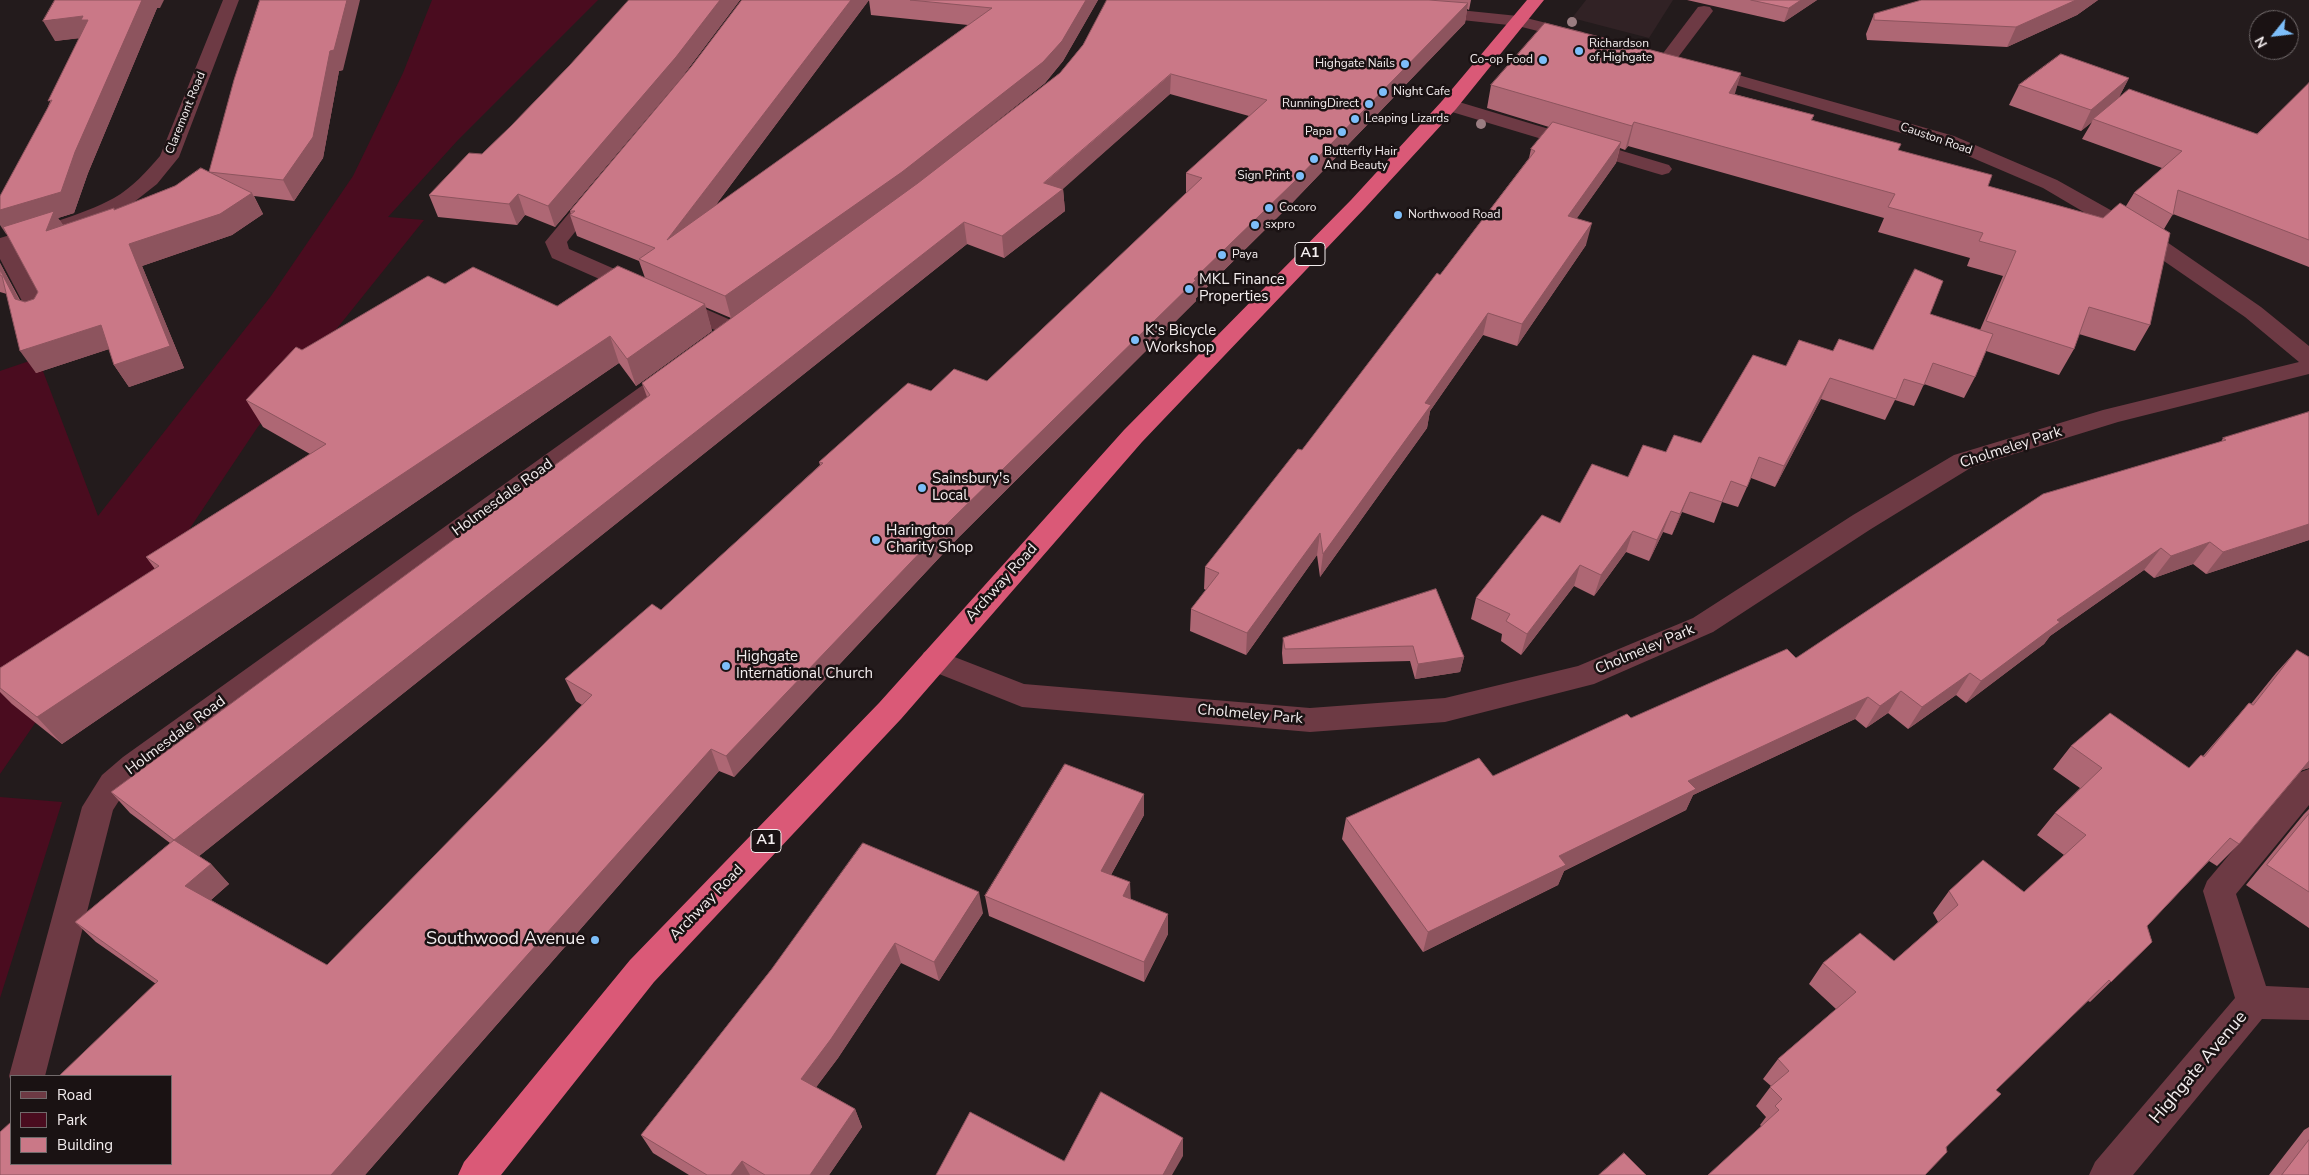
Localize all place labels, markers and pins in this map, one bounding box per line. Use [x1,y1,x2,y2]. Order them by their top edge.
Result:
place label: Richardson of Highgate [1589,37,1652,65]
marker: Richardson of Highgate [1573,45,1585,57]
place label: Co-op Food [1470,53,1533,67]
marker: Co-op Food [1537,54,1549,66]
place label: Highgate Nails [1315,57,1395,71]
marker: Highgate Nails [1399,58,1411,70]
place label: Night Cafe [1393,85,1450,99]
marker: Night Cafe [1377,86,1389,98]
place label: RunningDirect [1282,97,1359,111]
marker: RunningDirect [1363,98,1375,110]
place label: Leaping Lizards [1365,112,1449,126]
marker: Leaping Lizards [1349,113,1361,125]
place label: Papa [1305,125,1332,139]
marker: Papa [1336,126,1348,138]
place label: Butterfly Hair And Beauty [1324,145,1397,173]
marker: Butterfly Hair And Beauty [1308,153,1320,165]
place label: Sign Print [1237,169,1290,183]
marker: Sign Print [1294,170,1306,182]
place label: Cocoro [1279,201,1316,215]
marker: Cocoro [1263,202,1275,214]
place label: Northwood Road [1408,208,1500,222]
marker: Northwood Road [1392,209,1404,221]
place label: sxpro [1265,218,1295,232]
marker: sxpro [1249,219,1261,231]
place label: Paya [1232,248,1258,262]
marker: Paya [1216,249,1228,261]
place label: MKL Finance Properties [1199,271,1285,306]
marker: MKL Finance Properties [1183,283,1195,295]
place label: K's Bicycle Workshop [1145,322,1216,357]
marker: K's Bicycle Workshop [1129,334,1141,346]
place label: Sainsbury's Local [932,470,1010,505]
marker: Sainsbury's Local [916,482,928,494]
place label: Harington Charity Shop [886,522,973,557]
marker: Harington Charity Shop [870,534,882,546]
place label: Highgate International Church [736,648,873,683]
marker: Highgate International Church [720,660,732,672]
place label: Southwood Avenue [426,929,585,951]
marker: Southwood Avenue [589,934,601,946]

